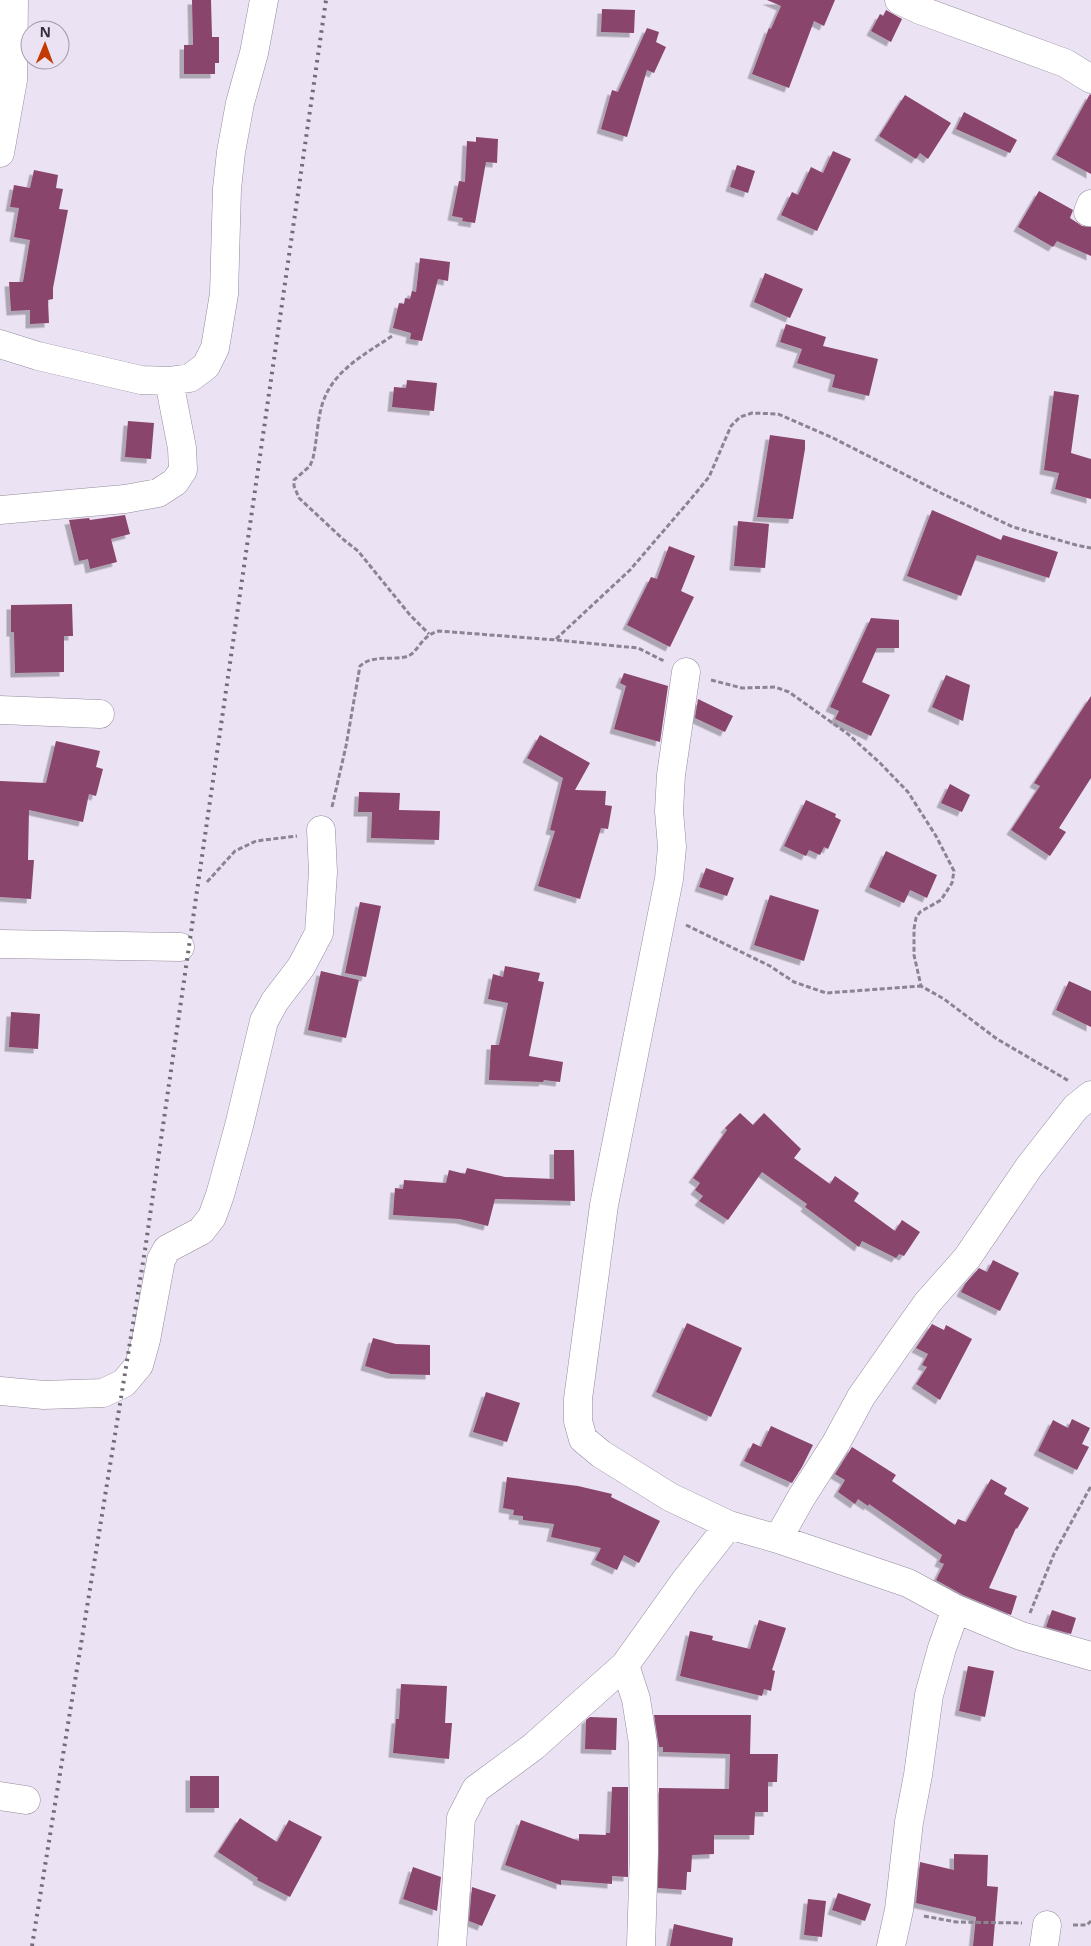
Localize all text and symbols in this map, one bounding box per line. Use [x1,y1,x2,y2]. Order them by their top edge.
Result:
north arrow [20,20,70,70]
text: N [39,22,51,41]

